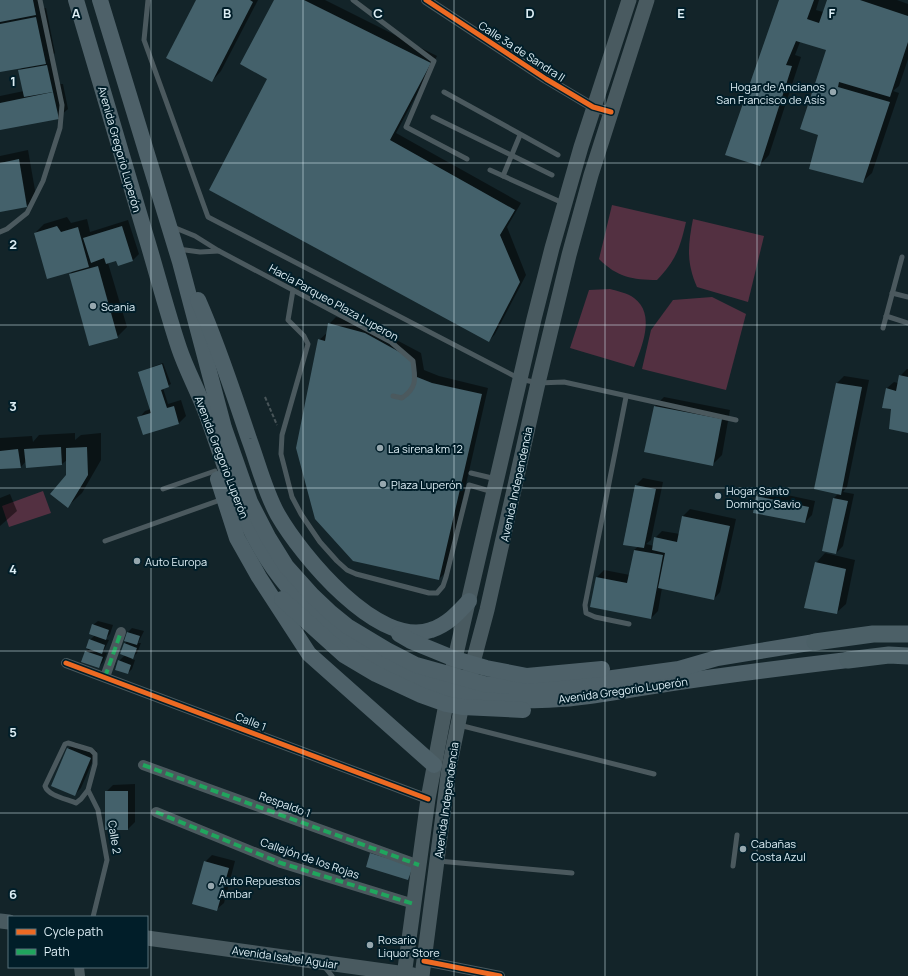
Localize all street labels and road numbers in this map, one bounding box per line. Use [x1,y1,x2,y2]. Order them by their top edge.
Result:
street label: Calle 3a de Sandra II [476,17,568,85]
street label: Avenida Gregorio Luperón [95,84,145,214]
street label: Hacia Parqueo Plaza Luperon [266,260,402,344]
street label: Avenida Gregorio Luperón [192,393,252,521]
street label: Avenida Independencia [496,425,536,543]
street label: Avenida Gregorio Luperón [557,673,689,707]
street label: Calle 1 [233,708,269,734]
street label: Avenida Independencia [430,741,462,859]
street label: Respaldo 1 [257,788,313,820]
street label: Calle 2 [105,819,125,855]
street label: Callejón de los Rojas [258,834,362,882]
street label: Avenida Isabel Aguiar [231,942,339,972]

